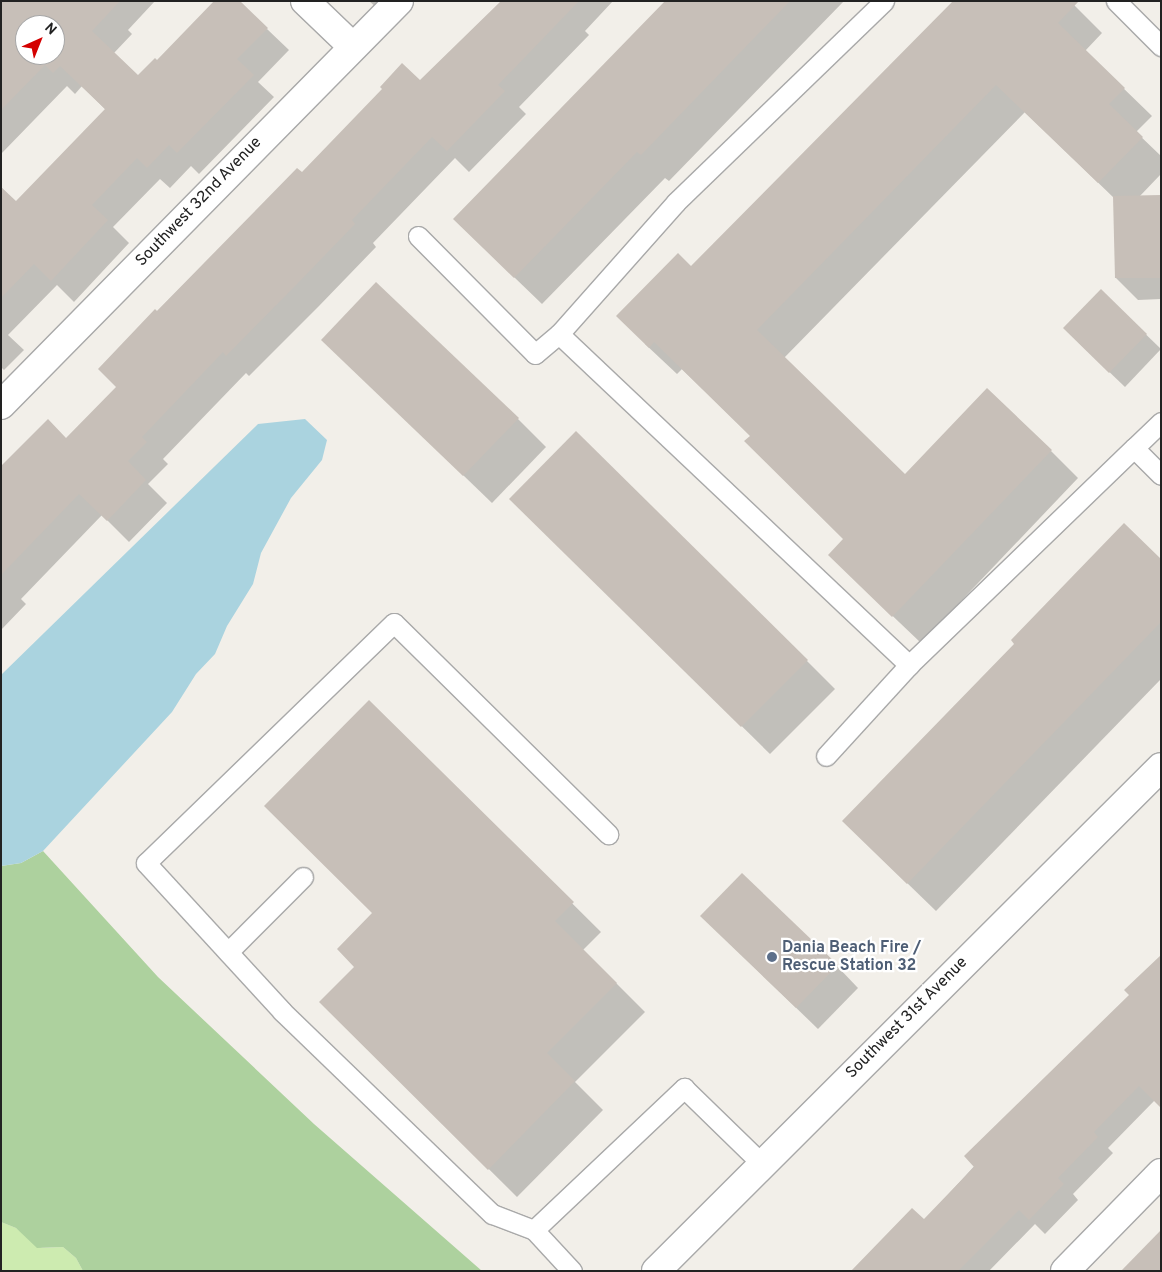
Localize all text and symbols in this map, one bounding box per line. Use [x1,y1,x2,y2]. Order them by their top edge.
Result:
north arrow [15,15,65,65]
text: N [41,20,60,39]
street label: Southwest 32nd Avenue [132,133,266,271]
place label: Dania Beach Fire / Rescue Station 32 [782,938,921,976]
marker: Dania Beach Fire / Rescue Station 32 [766,951,778,963]
street label: Southwest 31st Avenue [842,953,972,1083]

